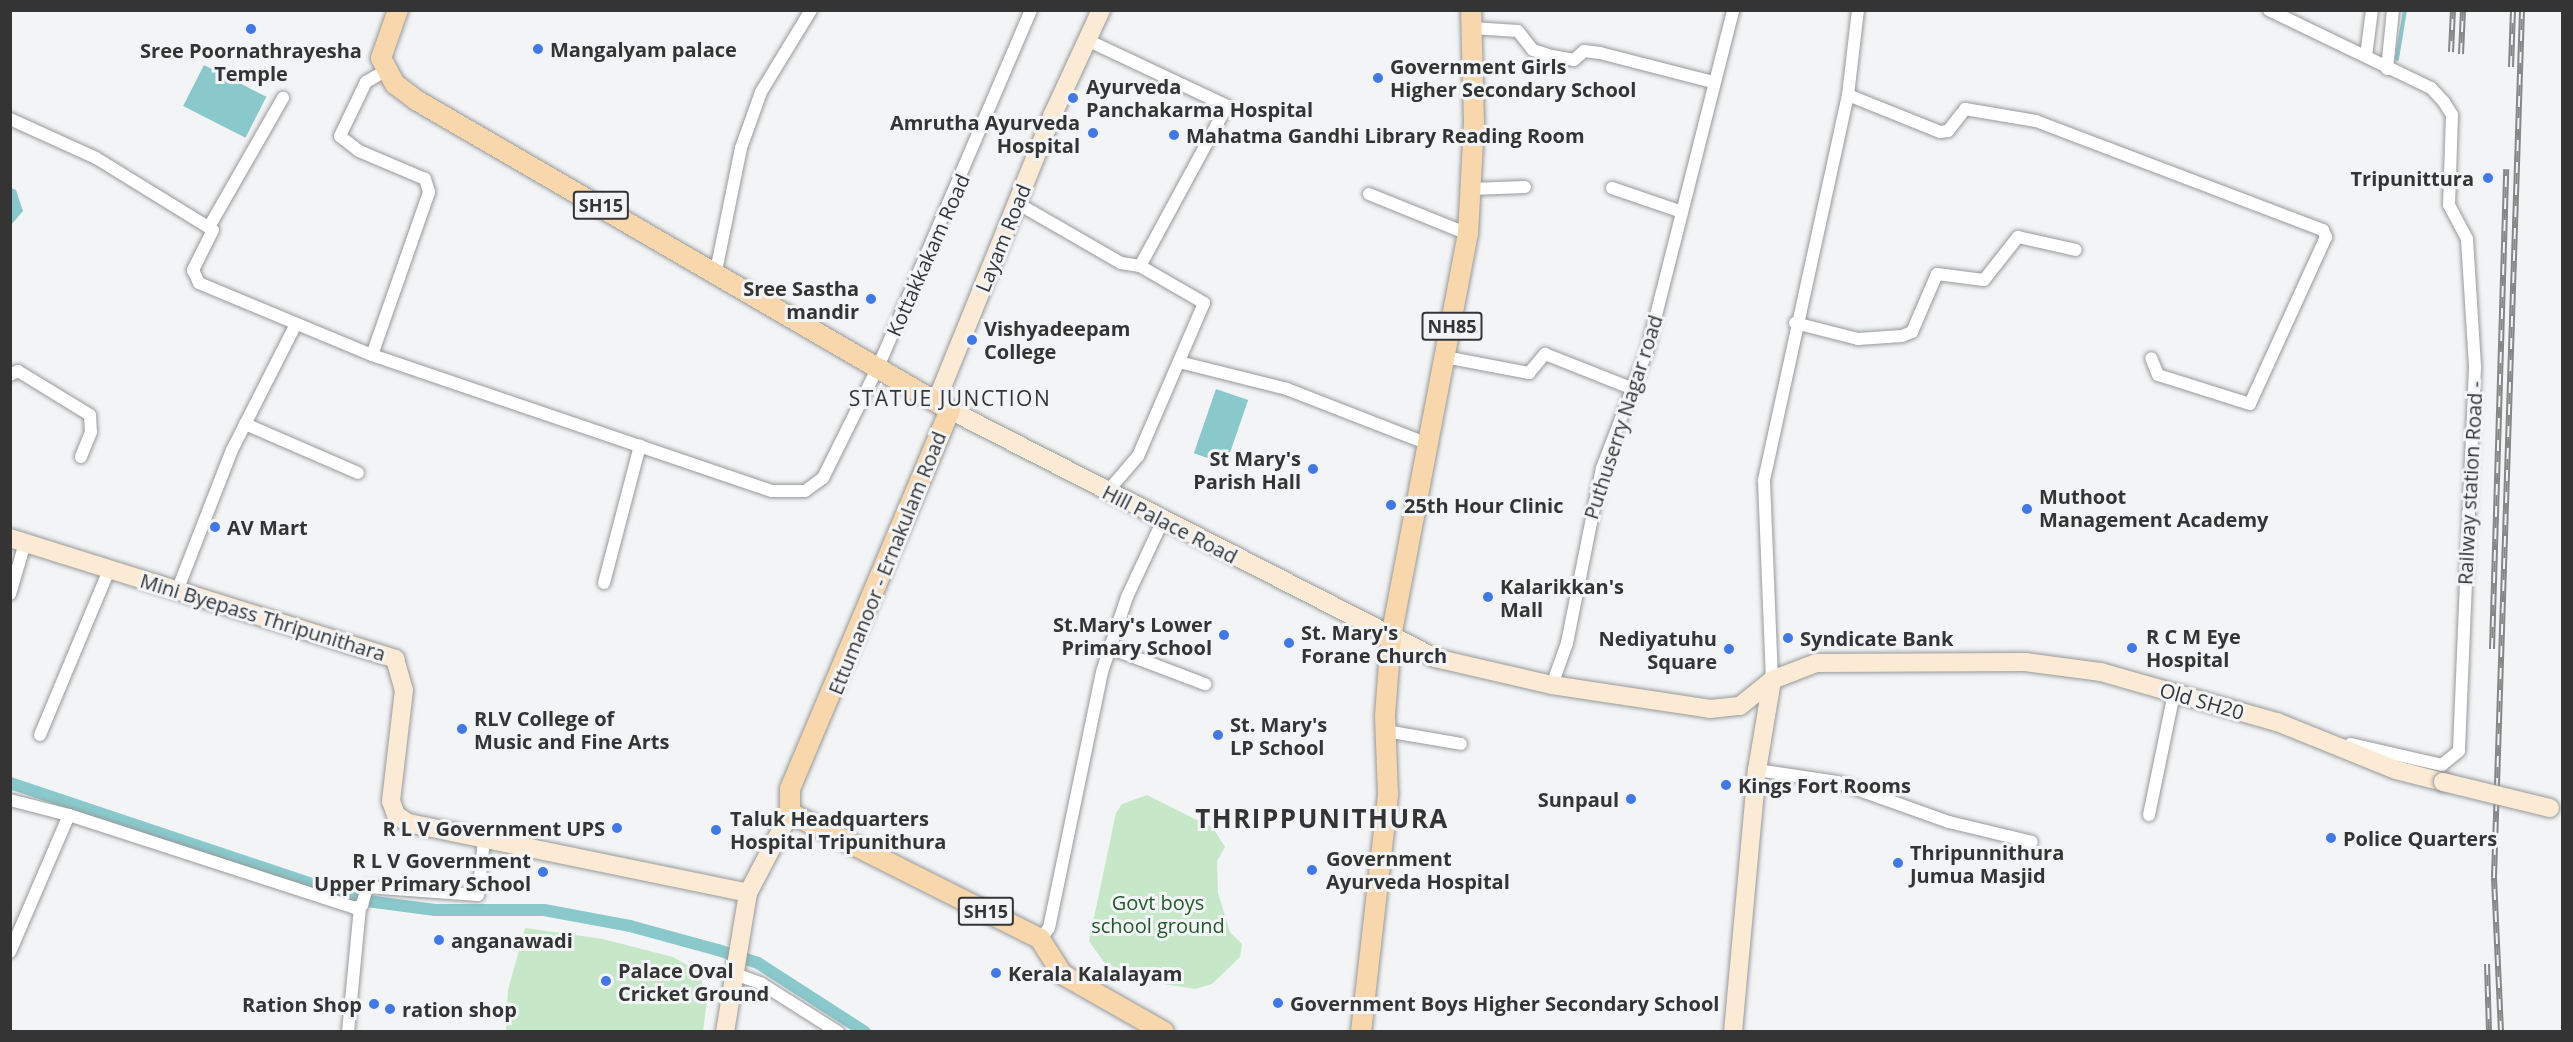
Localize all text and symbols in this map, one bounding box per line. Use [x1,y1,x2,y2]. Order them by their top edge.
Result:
marker: Sree Poornathrayesha Temple [244,22,258,36]
place label: Mangalyam palace [550,37,737,61]
place label: Sree Poornathrayesha Temple [140,38,362,85]
marker: Mangalyam palace [531,42,545,56]
place label: Government Girls Higher Secondary School [1390,54,1636,101]
marker: Government Girls Higher Secondary School [1371,71,1385,85]
place label: Ayurveda Panchakarma Hospital [1086,74,1313,121]
marker: Ayurveda Panchakarma Hospital [1064,89,1082,107]
place label: Amrutha Ayurveda Hospital [890,110,1080,157]
place label: Mahatma Gandhi Library Reading Room [1186,123,1585,147]
marker: Amrutha Ayurveda Hospital [1084,124,1102,142]
marker: Mahatma Gandhi Library Reading Room [1167,128,1181,142]
place label: Tripunittura [2351,166,2474,190]
marker: Tripunittura [2479,169,2497,187]
street label: Kottakkakam Road [881,170,975,340]
street label: Layam Road [970,181,1036,295]
road number: SH15 [572,190,630,220]
place label: Sree Sastha mandir [743,276,859,323]
marker: Sree Sastha mandir [864,292,878,306]
road number: NH85 [1420,311,1484,341]
street label: Puthuserry Nagar road [1579,312,1667,522]
place label: Vishyadeepam College [984,316,1130,363]
marker: Vishyadeepam College [965,333,979,347]
street label: Railway station Road - [2453,380,2487,586]
district label: STATUE JUNCTION [849,385,1051,411]
street label: Ettumanoor - Ernakulam Road [823,428,951,698]
place label: St Mary's Parish Hall [1193,446,1301,493]
marker: St Mary's Parish Hall [1306,462,1320,476]
street label: Hill Palace Road [1099,480,1241,568]
place label: Muthoot Management Academy [2039,485,2268,532]
place label: 25th Hour Clinic [1404,493,1563,517]
marker: 25th Hour Clinic [1382,496,1400,514]
marker: Muthoot Management Academy [2020,502,2034,516]
place label: AV Mart [227,515,308,539]
marker: AV Mart [208,520,222,534]
street label: Mini Byepass Thripunithara [137,568,389,666]
place label: Kalarikkan's Mall [1500,574,1624,621]
marker: Kalarikkan's Mall [1481,590,1495,604]
place label: St.Mary's Lower Primary School [1053,612,1212,659]
place label: St. Mary's Forane Church [1301,620,1447,667]
place label: R C M Eye Hospital [2146,624,2241,671]
place label: Nediyatuhu Square [1599,626,1717,673]
place label: Syndicate Bank [1800,626,1953,650]
marker: St.Mary's Lower Primary School [1217,628,1231,642]
marker: Syndicate Bank [1781,631,1795,645]
marker: St. Mary's Forane Church [1282,636,1296,650]
marker: R C M Eye Hospital [2123,639,2141,657]
marker: Nediyatuhu Square [1722,642,1736,656]
street label: Old SH20 [2157,678,2247,724]
place label: RLV College of Music and Fine Arts [474,706,669,753]
place label: St. Mary's LP School [1230,712,1327,759]
marker: RLV College of Music and Fine Arts [455,722,469,736]
marker: St. Mary's LP School [1211,728,1225,742]
place label: Kings Fort Rooms [1738,773,1911,797]
marker: Kings Fort Rooms [1719,778,1733,792]
place label: Sunpaul [1538,787,1619,811]
marker: Sunpaul [1624,792,1638,806]
district label: THRIPPUNITHURA [1195,803,1449,835]
place label: Taluk Headquarters Hospital Tripunithura [730,807,946,854]
place label: R L V Government UPS [382,816,605,840]
marker: R L V Government UPS [610,821,624,835]
marker: Taluk Headquarters Hospital Tripunithura [707,821,725,839]
place label: Police Quarters [2343,826,2497,850]
marker: Police Quarters [2324,831,2338,845]
place label: Thripunnithura Jumua Masjid [1910,840,2064,887]
place label: Government Ayurveda Hospital [1326,846,1510,893]
place label: R L V Government Upper Primary School [314,849,531,896]
marker: Thripunnithura Jumua Masjid [1891,856,1905,870]
marker: Government Ayurveda Hospital [1303,861,1321,879]
marker: R L V Government Upper Primary School [536,865,550,879]
park label: Govt boys school ground [1091,891,1225,938]
road number: SH15 [958,896,1014,926]
place label: anganawadi [451,928,573,952]
marker: anganawadi [432,933,446,947]
place label: Palace Oval Cricket Ground [618,958,769,1005]
place label: Kerala Kalalayam [1008,961,1182,985]
marker: Kerala Kalalayam [989,966,1003,980]
marker: Palace Oval Cricket Ground [599,974,613,988]
place label: Government Boys Higher Secondary School [1290,991,1719,1015]
place label: Ration Shop [242,992,362,1016]
marker: Government Boys Higher Secondary School [1271,996,1285,1010]
marker: Ration Shop [367,997,381,1011]
place label: ration shop [402,997,517,1021]
marker: ration shop [383,1002,397,1016]

